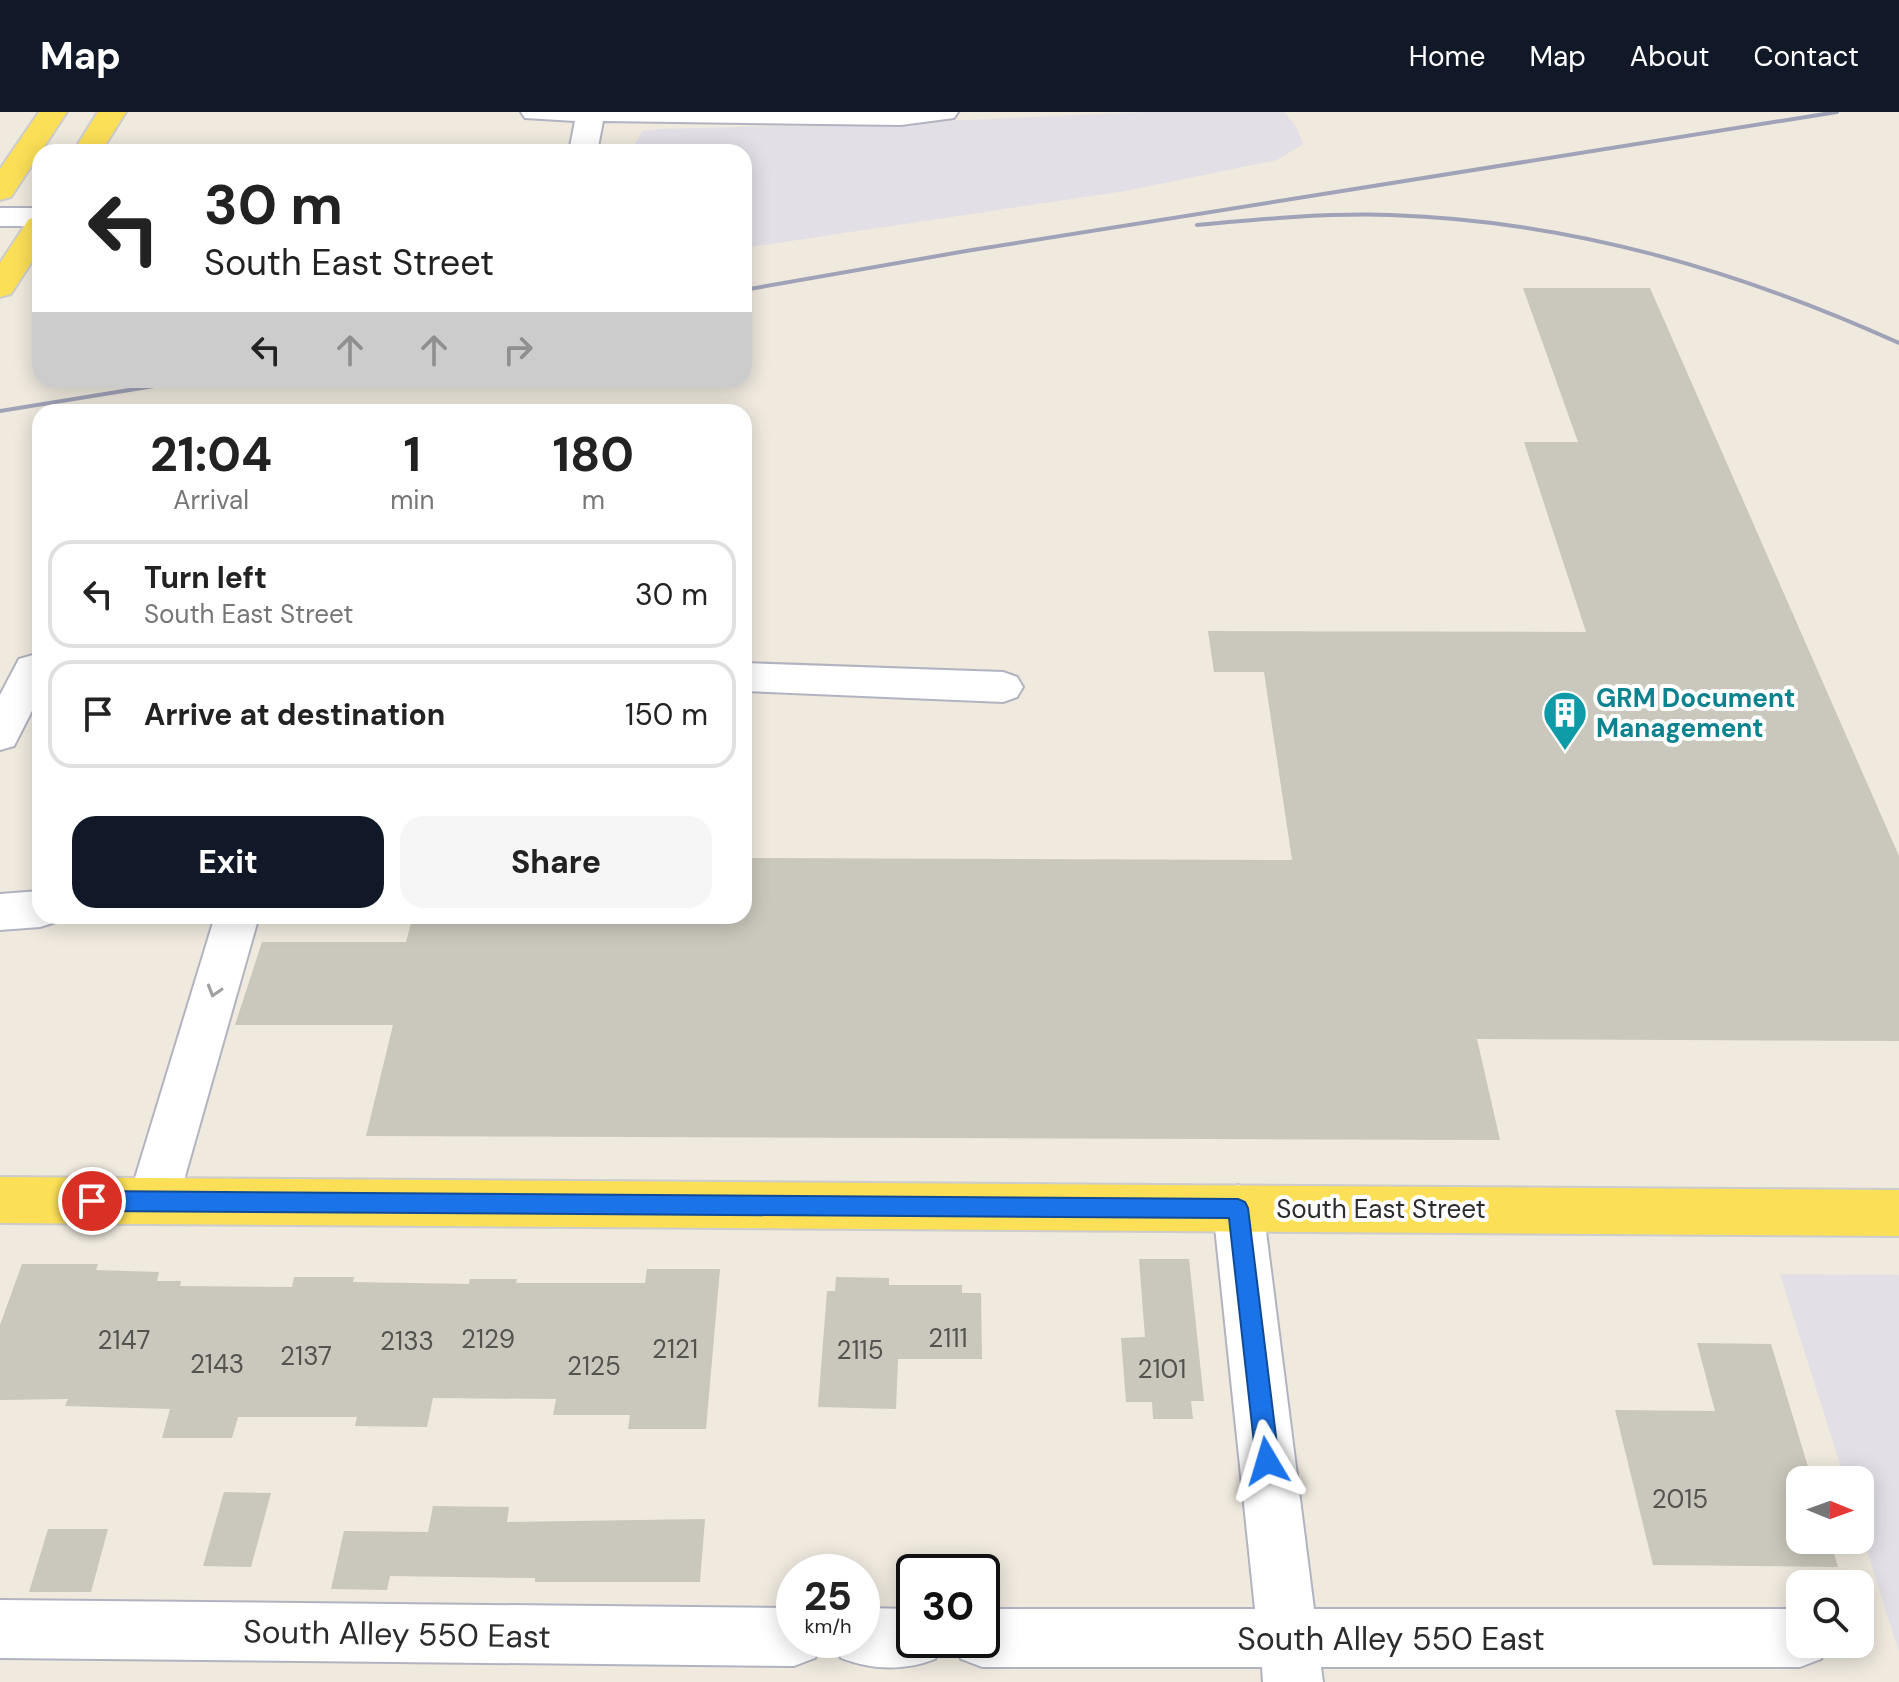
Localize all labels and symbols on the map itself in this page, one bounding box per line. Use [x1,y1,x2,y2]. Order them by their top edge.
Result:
place label: GRM Document Management [1596,681,1795,745]
building icon: GRM Document Management [1541,689,1589,752]
one-way arrow [207,983,223,997]
pin [58,1167,126,1235]
street label: South East Street [1276,1192,1486,1226]
house number: 2111 [928,1321,968,1355]
house number: 2129 [461,1322,515,1356]
house number: 2147 [98,1323,150,1357]
house number: 2133 [380,1324,434,1358]
house number: 2121 [652,1332,698,1366]
house number: 2115 [836,1333,884,1367]
house number: 2137 [280,1339,332,1373]
house number: 2143 [190,1347,244,1381]
house number: 2125 [567,1349,621,1383]
house number: 2101 [1138,1352,1186,1386]
position arrow [1225,1419,1309,1503]
north arrow [1786,1466,1874,1554]
house number: 2015 [1652,1482,1708,1516]
speed limit sign: 30 [896,1554,1000,1658]
street label: South Alley 550 East [243,1610,551,1658]
street label: South Alley 550 East [1237,1618,1545,1660]

